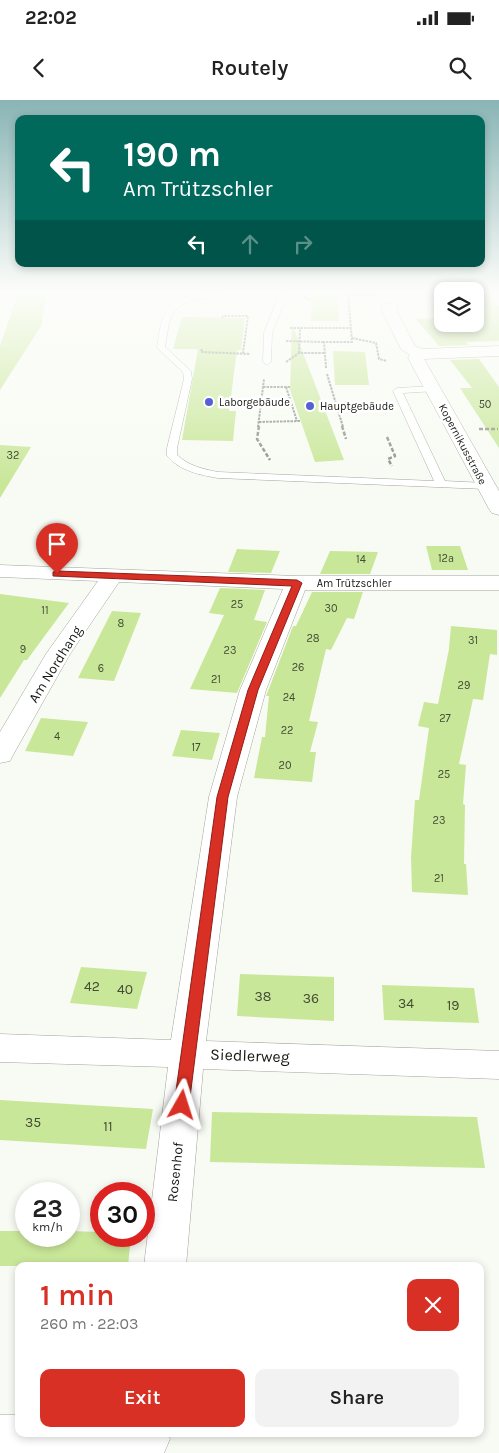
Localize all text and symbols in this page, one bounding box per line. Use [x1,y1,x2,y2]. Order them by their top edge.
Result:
text: 22:02 [25,7,77,29]
icon: back [25,54,53,82]
icon: search [446,54,474,82]
text: Routely [211,55,288,81]
text: 190 m [123,134,221,175]
icon: left [40,135,105,200]
text: Am Trützschler [123,176,272,202]
icon: left [183,230,211,258]
icon: ahead [236,230,264,258]
icon: right [289,230,317,258]
map controls [434,282,484,332]
button: layers [434,282,484,332]
marker: Laborgebäude [203,396,215,408]
place label: Laborgebäude [219,396,290,409]
house number: 50 [479,398,491,411]
marker: Hauptgebäude [304,400,316,412]
place label: Hauptgebäude [320,400,394,413]
street label: Kopernikusstraße [436,402,490,487]
house number: 32 [7,449,19,462]
pin [36,523,78,574]
icon: arrive [43,530,71,558]
house number: 12a [438,552,454,565]
house number: 14 [356,553,366,566]
street label: Am Trützschler [317,577,391,590]
house number: 25 [231,598,243,611]
house number: 30 [324,602,338,615]
house number: 11 [41,604,49,617]
house number: 8 [118,617,125,630]
street label: Am Nordhang [25,623,86,706]
house number: 28 [306,632,320,645]
house number: 31 [468,634,478,647]
house number: 9 [20,643,26,656]
house number: 23 [224,644,236,657]
house number: 26 [292,661,304,674]
house number: 6 [98,662,104,675]
house number: 21 [211,673,221,686]
house number: 29 [458,679,470,692]
house number: 24 [283,691,295,704]
house number: 27 [439,712,451,725]
house number: 22 [281,724,293,737]
house number: 4 [54,730,60,743]
house number: 17 [192,741,200,754]
house number: 20 [279,759,291,772]
house number: 25 [438,768,450,781]
house number: 23 [433,814,445,827]
house number: 21 [434,872,444,885]
house number: 42 [84,978,100,995]
house number: 40 [117,981,133,998]
house number: 38 [255,988,271,1005]
house number: 36 [303,990,319,1007]
house number: 34 [398,995,414,1012]
house number: 19 [447,997,459,1014]
street label: Siedlerweg [210,1045,290,1066]
position arrow [155,1078,207,1130]
house number: 35 [25,1114,41,1131]
house number: 11 [103,1118,113,1135]
street label: Rosenhof [164,1141,187,1203]
speed limit sign: 30 [90,1182,155,1247]
text: 23 [32,1194,63,1223]
text: km/h [32,1220,63,1234]
text: 1 min [40,1277,114,1313]
button: close [407,1279,459,1331]
text: 260 m · 22:03 [40,1314,138,1333]
button: Exit [40,1369,245,1427]
button: Share [255,1369,459,1427]

